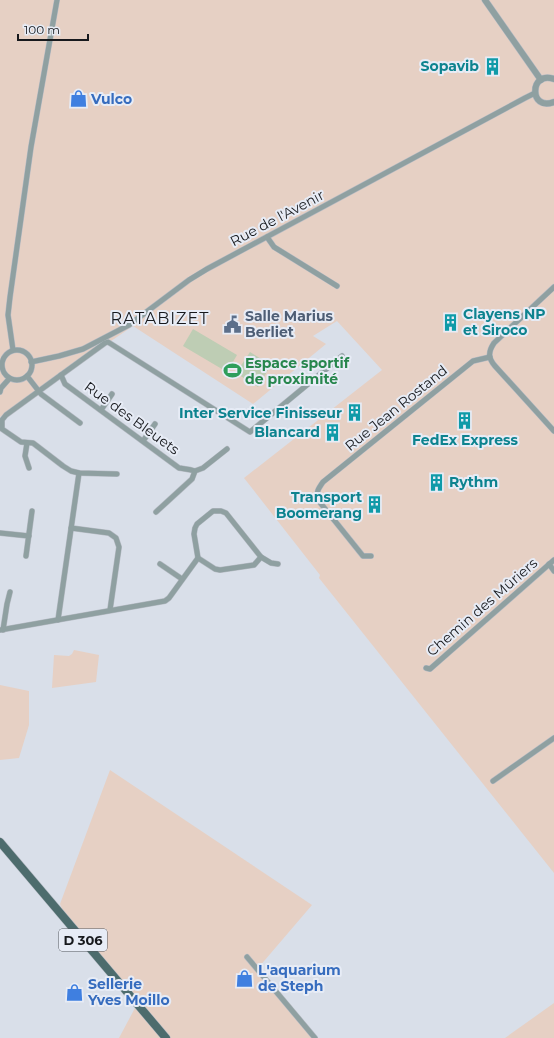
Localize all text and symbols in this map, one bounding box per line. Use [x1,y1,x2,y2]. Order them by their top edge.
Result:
scale bar [18,16,88,42]
text: 100 m [24,22,60,37]
building icon: Sopavib [482,56,502,76]
place label: Sopavib [421,57,479,75]
shop icon: Vulco [68,89,88,109]
place label: Vulco [90,90,132,108]
street label: Rue de l'Avenir [227,186,327,250]
place label: Clayens NP et Siroco [463,305,546,339]
place label: Salle Marius Berliet [245,307,334,341]
district label: RATABIZET [111,309,209,328]
building icon: Clayens NP et Siroco [440,312,460,332]
public building icon: Salle Marius Berliet [222,314,242,334]
place label: Espace sportif de proximité [245,354,350,388]
sports icon: Espace sportif de proximité [222,361,242,381]
street label: Rue Jean Rostand [341,361,451,455]
street label: Rue des Bleuets [81,377,183,459]
building icon: Inter Service Finisseur [345,403,365,423]
place label: Inter Service Finisseur [179,404,342,422]
building icon: FedEx Express [455,410,475,430]
building icon: Blancard [323,422,343,442]
place label: Blancard [254,423,320,441]
place label: FedEx Express [412,431,518,449]
building icon: Rythm [426,472,446,492]
place label: Rythm [449,473,498,491]
place label: Transport Boomerang [276,488,362,522]
building icon: Transport Boomerang [365,495,385,515]
street label: Chemin des Mûriers [423,554,541,660]
road number: D 306 [59,929,107,951]
place label: L'aquarium de Steph [258,961,341,995]
shop icon: L'aquarium de Steph [235,968,255,988]
place label: Sellerie Yves Moillo [87,975,170,1009]
shop icon: Sellerie Yves Moillo [65,982,85,1002]

